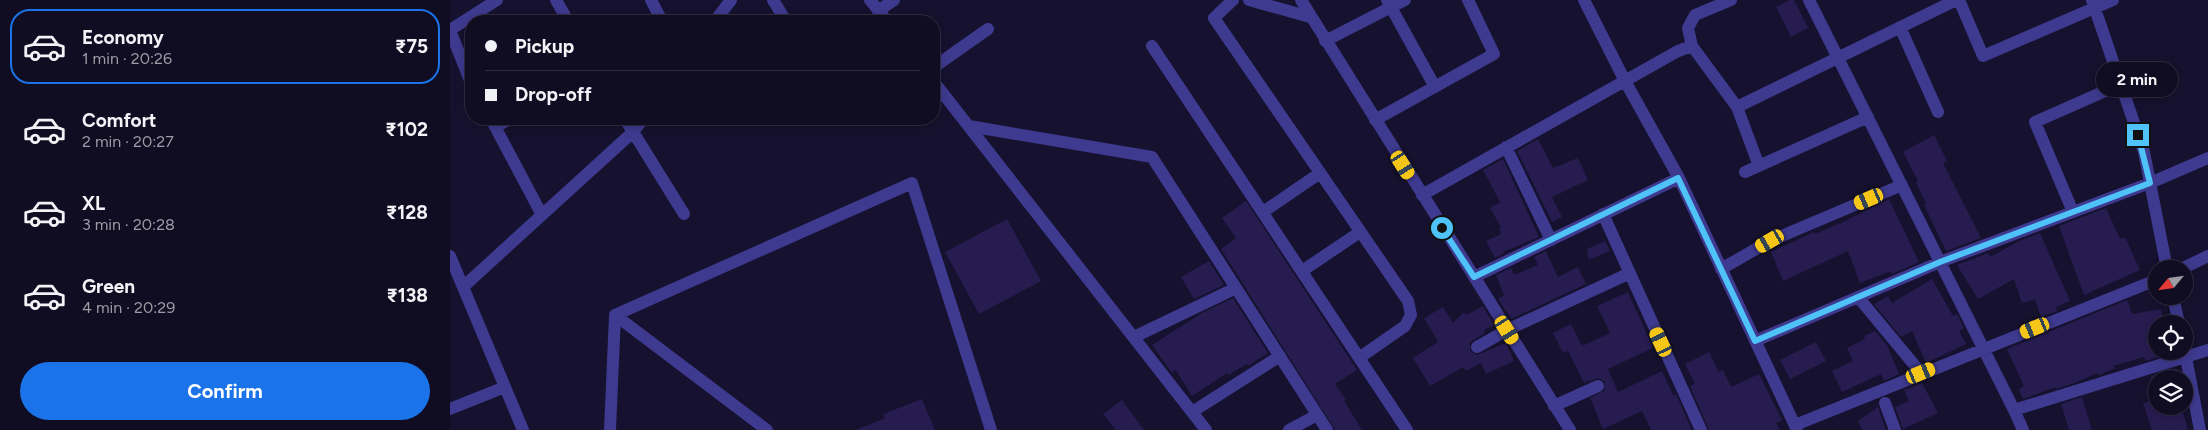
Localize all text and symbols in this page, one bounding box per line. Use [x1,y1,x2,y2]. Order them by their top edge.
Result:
icon: car [22,24,67,69]
text: Economy [82,26,164,49]
text: ₹75 [395,35,428,58]
text: Pickup [515,35,574,58]
text: 1 min · 20:26 [82,49,172,68]
callout: 2 min [2097,62,2179,98]
text: 2 min [2117,70,2157,89]
text: Drop-off [515,83,592,106]
icon: car [22,107,67,152]
text: Comfort [82,109,157,132]
text: ₹102 [385,118,428,141]
route end [2127,124,2149,146]
text: 2 min · 20:27 [82,132,174,151]
car [1388,148,1417,182]
car [1852,186,1885,212]
icon: car [22,190,67,235]
text: XL [82,192,105,215]
text: ₹128 [386,201,428,224]
text: 3 min · 20:28 [82,215,175,234]
route start [1431,217,1453,239]
car [1753,227,1786,255]
north arrow [2148,260,2192,305]
map controls [2148,260,2193,415]
icon: car [22,273,67,318]
text: Green [82,275,135,298]
text: ₹138 [386,284,428,307]
text: 4 min · 20:29 [82,298,175,317]
car [1492,313,1521,347]
car [2018,315,2051,341]
button: locate [2148,315,2193,360]
car [1647,325,1674,359]
car [1904,360,1937,386]
button: Confirm [20,362,430,420]
button: layers [2148,370,2193,415]

